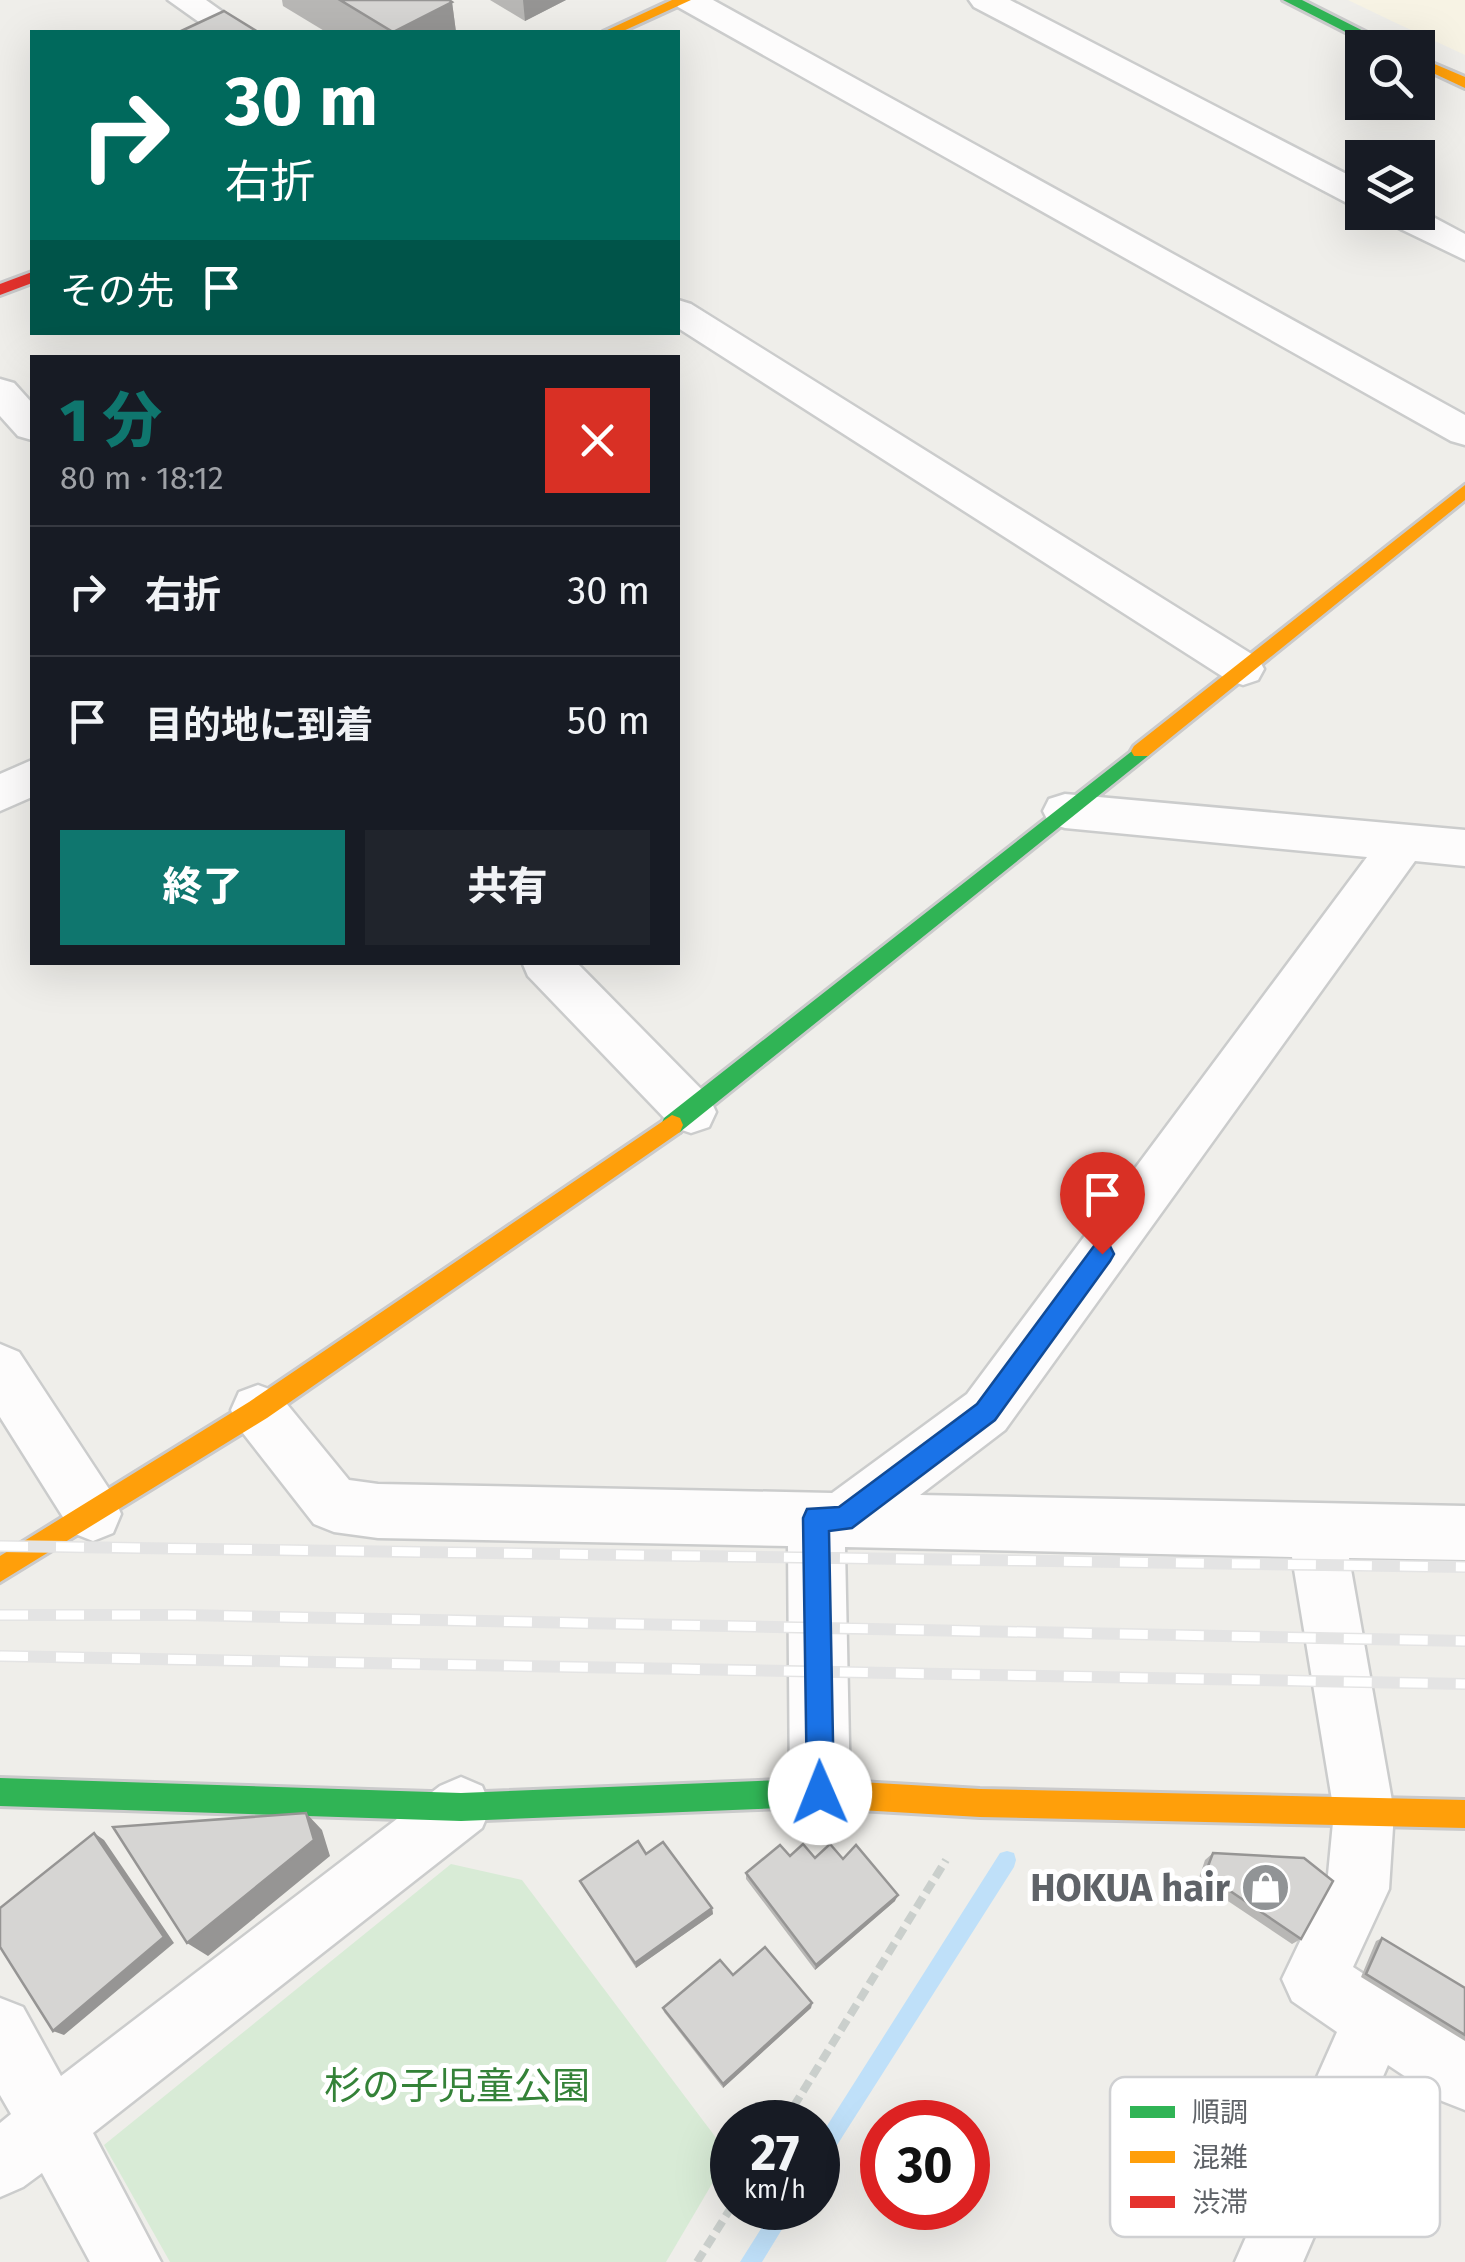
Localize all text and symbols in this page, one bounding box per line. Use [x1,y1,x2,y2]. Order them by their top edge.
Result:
map controls [1345,30,1435,230]
button: search [1345,30,1435,120]
text: 30 m [225,60,378,144]
icon: right [60,70,190,200]
button: layers [1345,140,1435,230]
text: 右折 [225,155,315,209]
icon: arrive [194,260,249,315]
text: その先 [60,268,174,314]
text: 1 分 [60,385,162,457]
button: close [545,388,650,493]
text: 80 m · 18:12 [60,459,224,497]
icon: right [60,564,115,619]
text: 30 m [567,568,650,614]
text: 右折 [145,572,221,618]
icon: arrive [60,694,115,749]
text: 50 m [567,698,650,744]
text: 目的地に到着 [145,702,373,748]
button: 終了 [60,830,345,945]
button: 共有 [365,830,650,945]
pin [1060,1152,1145,1255]
icon: arrive [1075,1167,1130,1222]
position arrow [768,1741,872,1845]
shop icon: HOKUA hair [1239,1862,1291,1914]
place label: HOKUA hair [1030,1865,1231,1911]
park label: 杉の子児童公園 [324,2063,590,2109]
legend [1110,2077,1440,2237]
text: 順調 [1192,2096,1248,2129]
speed limit sign: 30 [860,2100,990,2230]
text: 27 [751,2123,799,2183]
text: 混雑 [1192,2141,1248,2174]
text: km/h [744,2175,806,2205]
text: 渋滞 [1192,2186,1248,2219]

